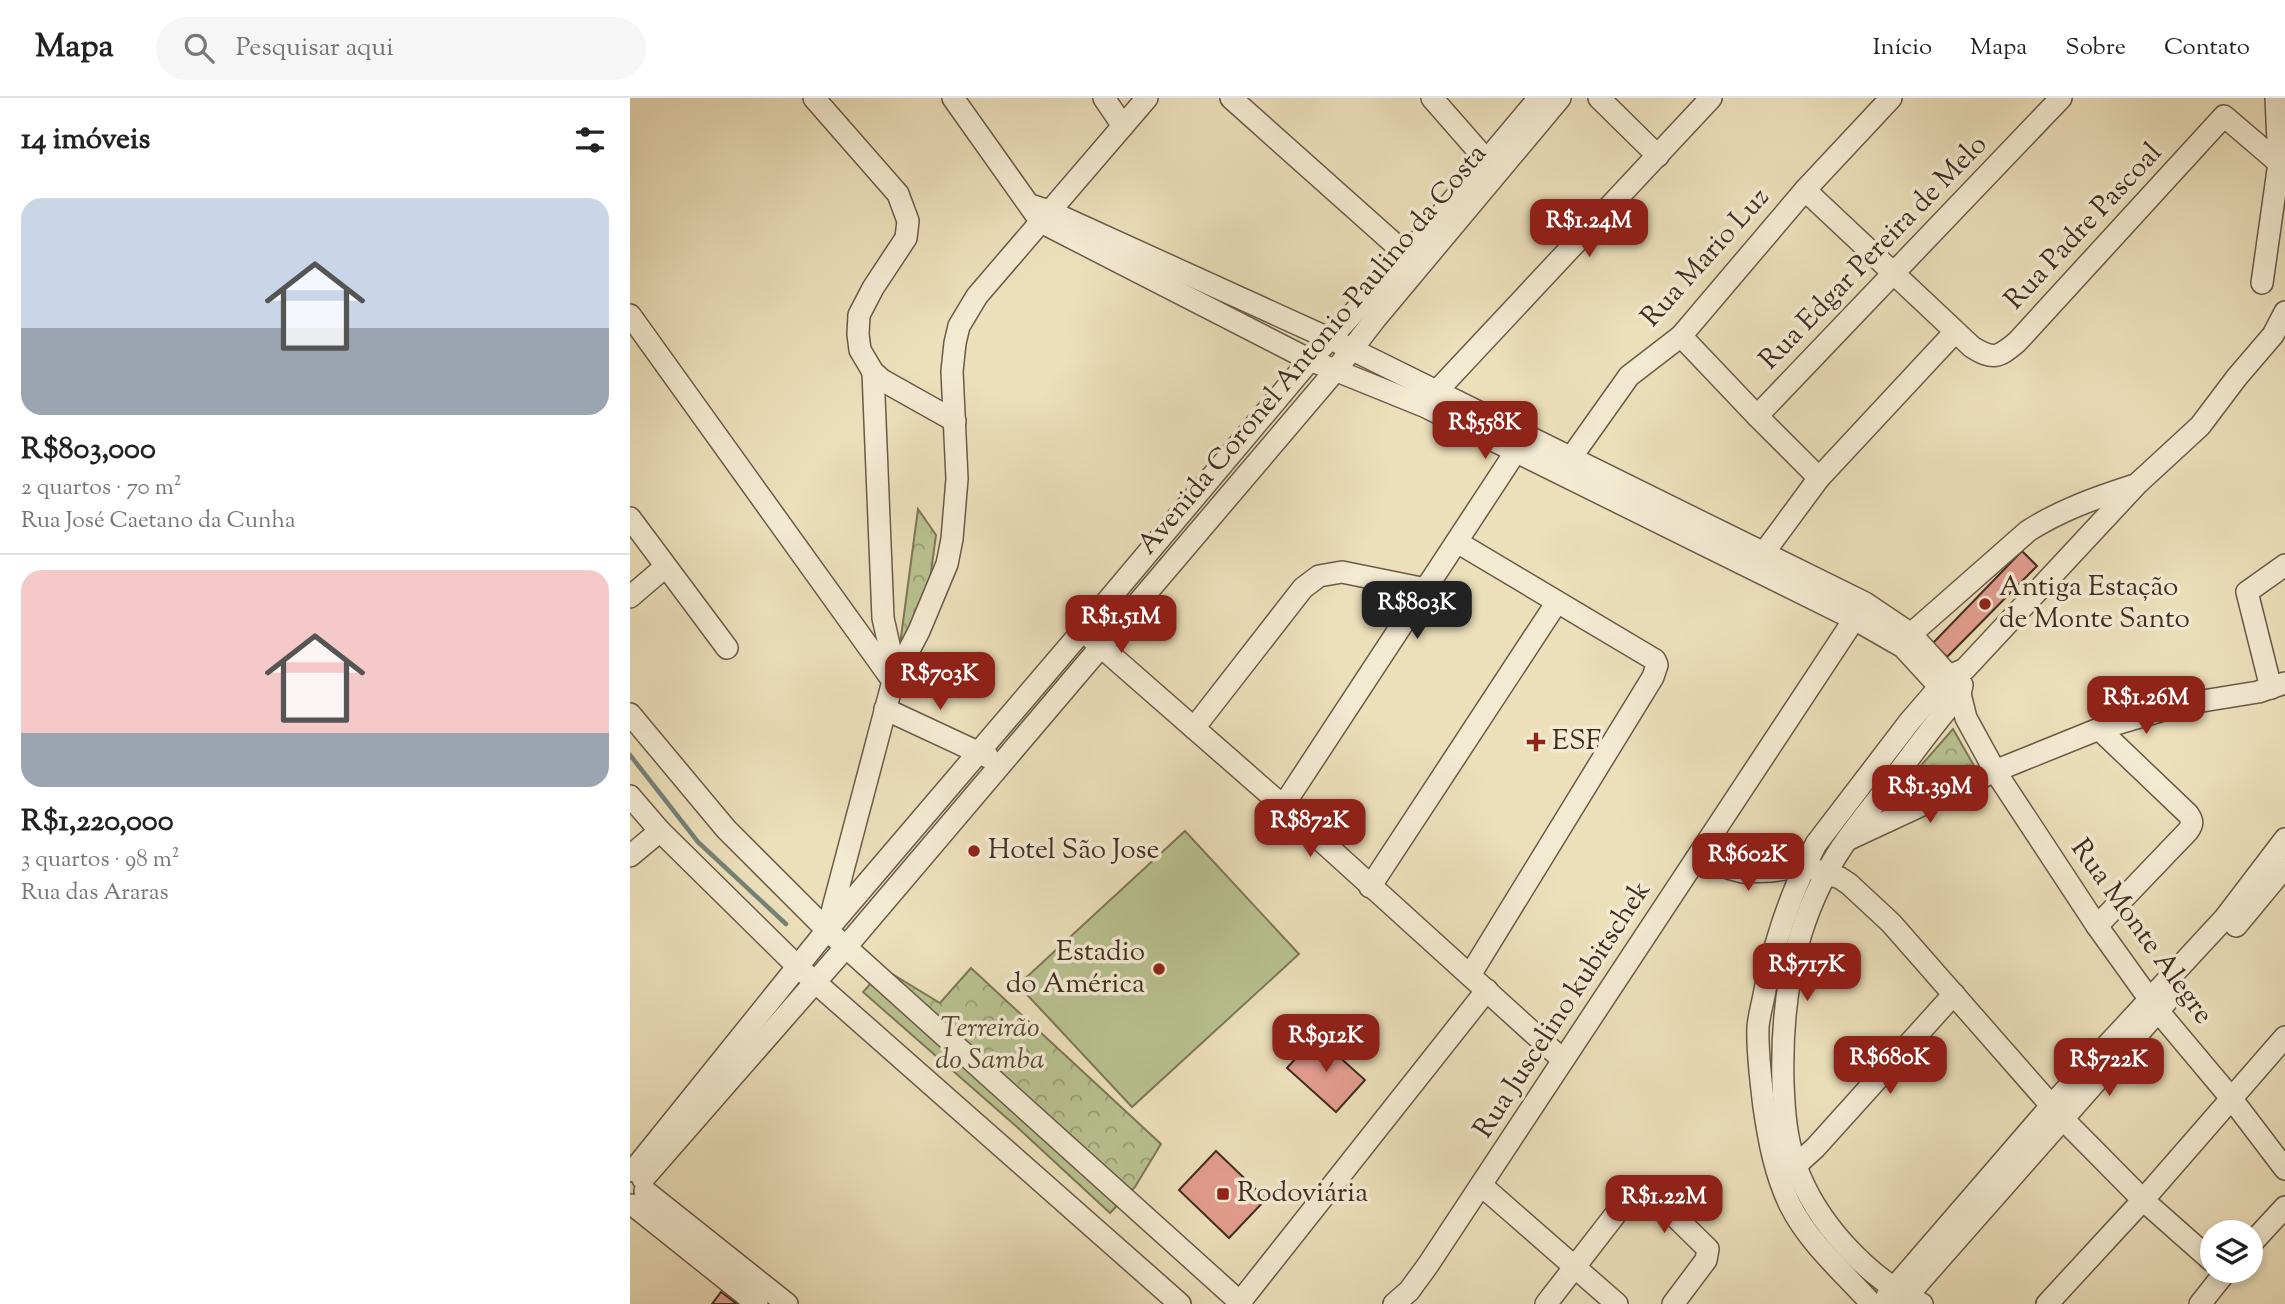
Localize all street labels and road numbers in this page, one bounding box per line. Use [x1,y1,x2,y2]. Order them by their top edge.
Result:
street label: Rua Edgar Pereira de Melo [1751,126,1997,380]
street label: Rua Padre Pascoal [1996,135,2172,319]
street label: Avenida Coronel Antonio Paulino da Costa [1129,136,1497,564]
street label: Rua Mario Luz [1632,179,1780,337]
street label: Rua Monte Alegre [2060,831,2222,1033]
street label: Rua Juscelino kubitschek [1465,873,1661,1147]

